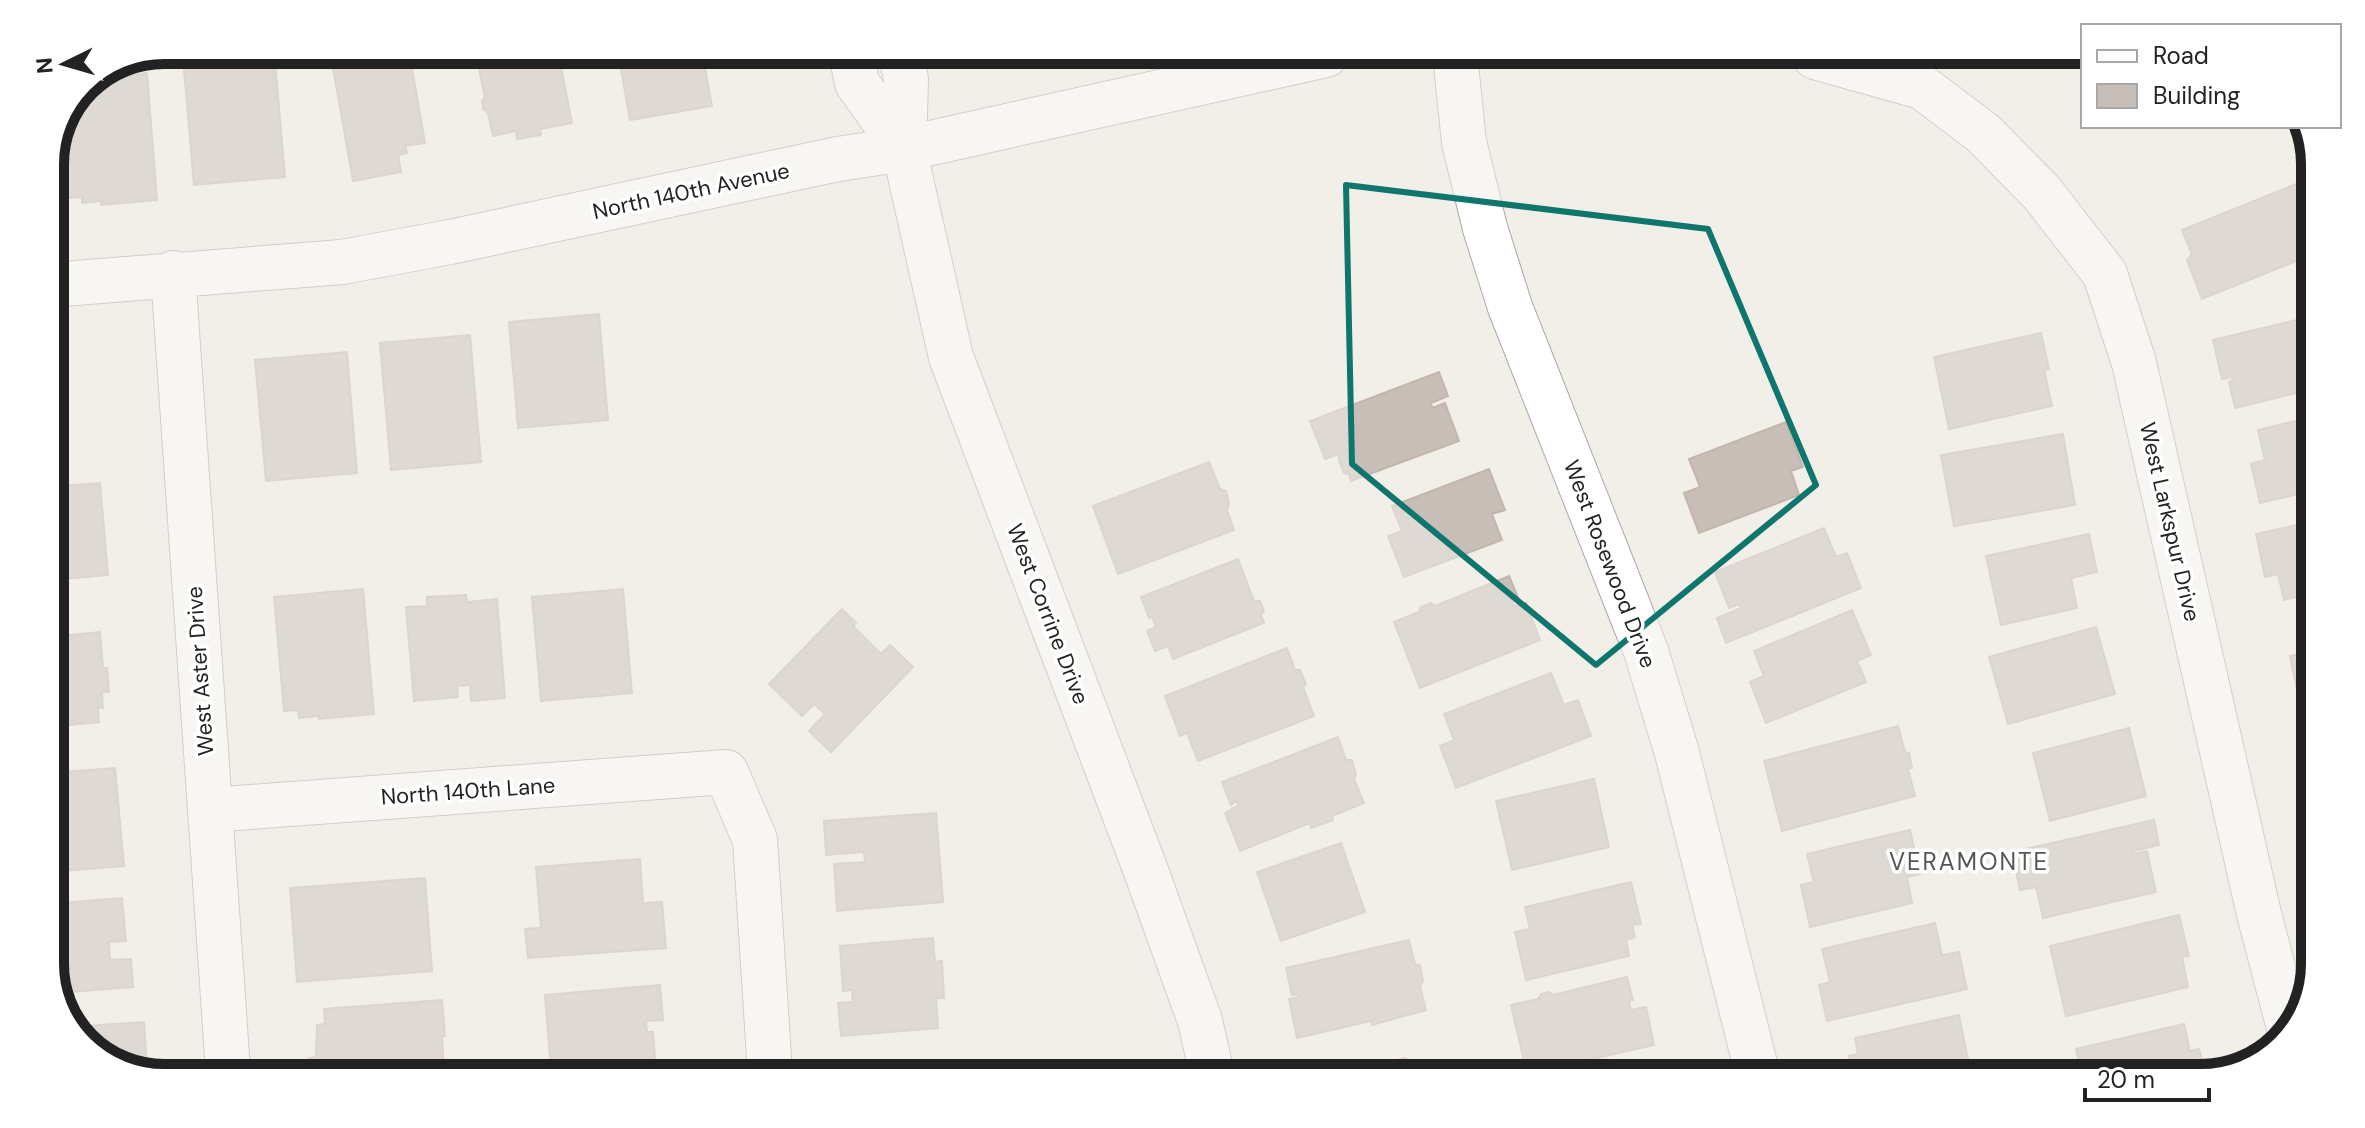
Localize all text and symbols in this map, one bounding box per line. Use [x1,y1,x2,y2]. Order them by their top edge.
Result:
north arrow [24,24,104,104]
legend [2081,24,2341,128]
text: Road [2153,40,2209,71]
text: N [29,56,60,75]
text: Building [2153,80,2240,111]
street label: North 140th Avenue [590,156,792,226]
street label: West Larkspur Drive [2133,420,2207,624]
street label: West Rosewood Drive [1557,456,1663,672]
street label: West Corrine Drive [1000,520,1096,708]
street label: West Aster Drive [180,585,220,757]
street label: North 140th Lane [380,770,556,812]
district label: VERAMONTE [1889,846,2049,877]
scale bar [2085,1052,2209,1102]
text: 20 m [2097,1064,2155,1095]

